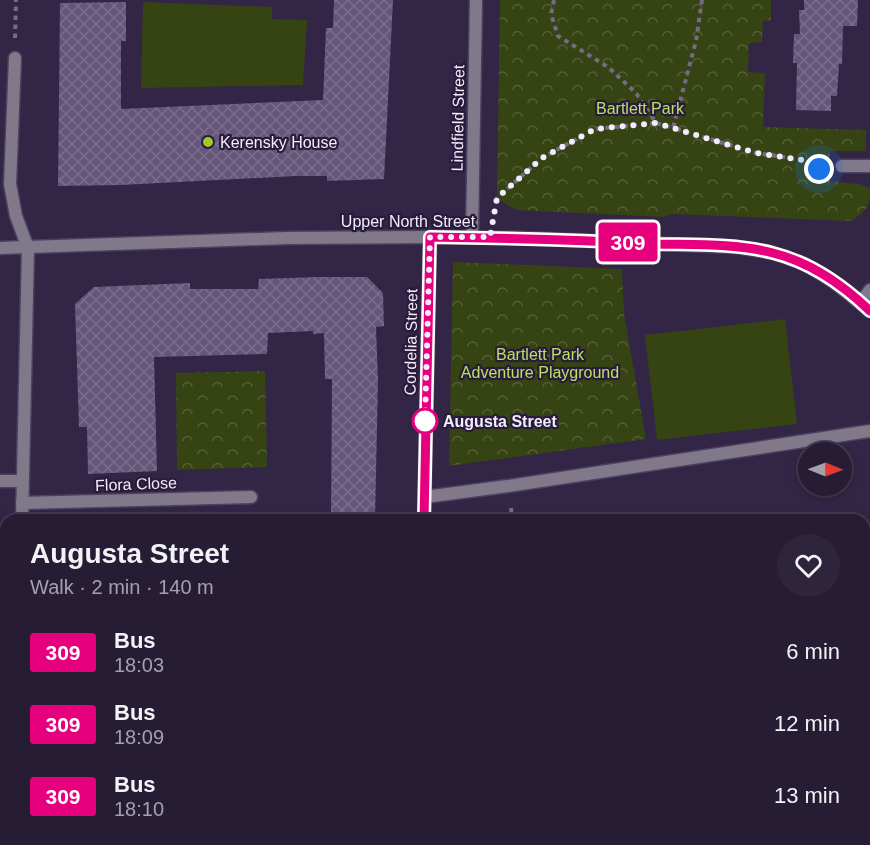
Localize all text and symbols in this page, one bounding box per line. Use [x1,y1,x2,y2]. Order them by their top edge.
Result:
street label: Lindfield Street [449,64,467,172]
park label: Bartlett Park [596,100,685,117]
place label: Kerensky House [220,134,337,151]
marker: Kerensky House [201,135,215,149]
your location [804,154,834,184]
street label: Upper North Street [341,213,476,230]
line badge: 309 [594,222,662,262]
text: 309 [610,231,646,254]
street label: Cordelia Street [402,288,420,395]
park label: Bartlett Park Adventure Playground [461,346,619,381]
marker: Augusta Street [412,408,438,434]
place label: Augusta Street [443,413,557,430]
north arrow [798,442,852,496]
map controls [798,442,852,496]
street label: Flora Close [95,474,177,494]
button: heart [777,534,840,597]
text: Augusta Street [30,538,229,569]
text: Walk · 2 min · 140 m [30,576,214,598]
text: Bus [114,628,156,653]
text: 6 min [786,639,840,664]
text: 309 [45,641,81,664]
text: 18:03 [114,654,164,676]
text: Bus [114,700,156,725]
text: 12 min [774,711,840,736]
text: 309 [45,713,81,736]
text: 18:09 [114,726,164,748]
text: Bus [114,772,156,797]
text: 13 min [774,783,840,808]
text: 309 [45,785,81,808]
text: 18:10 [114,798,164,820]

